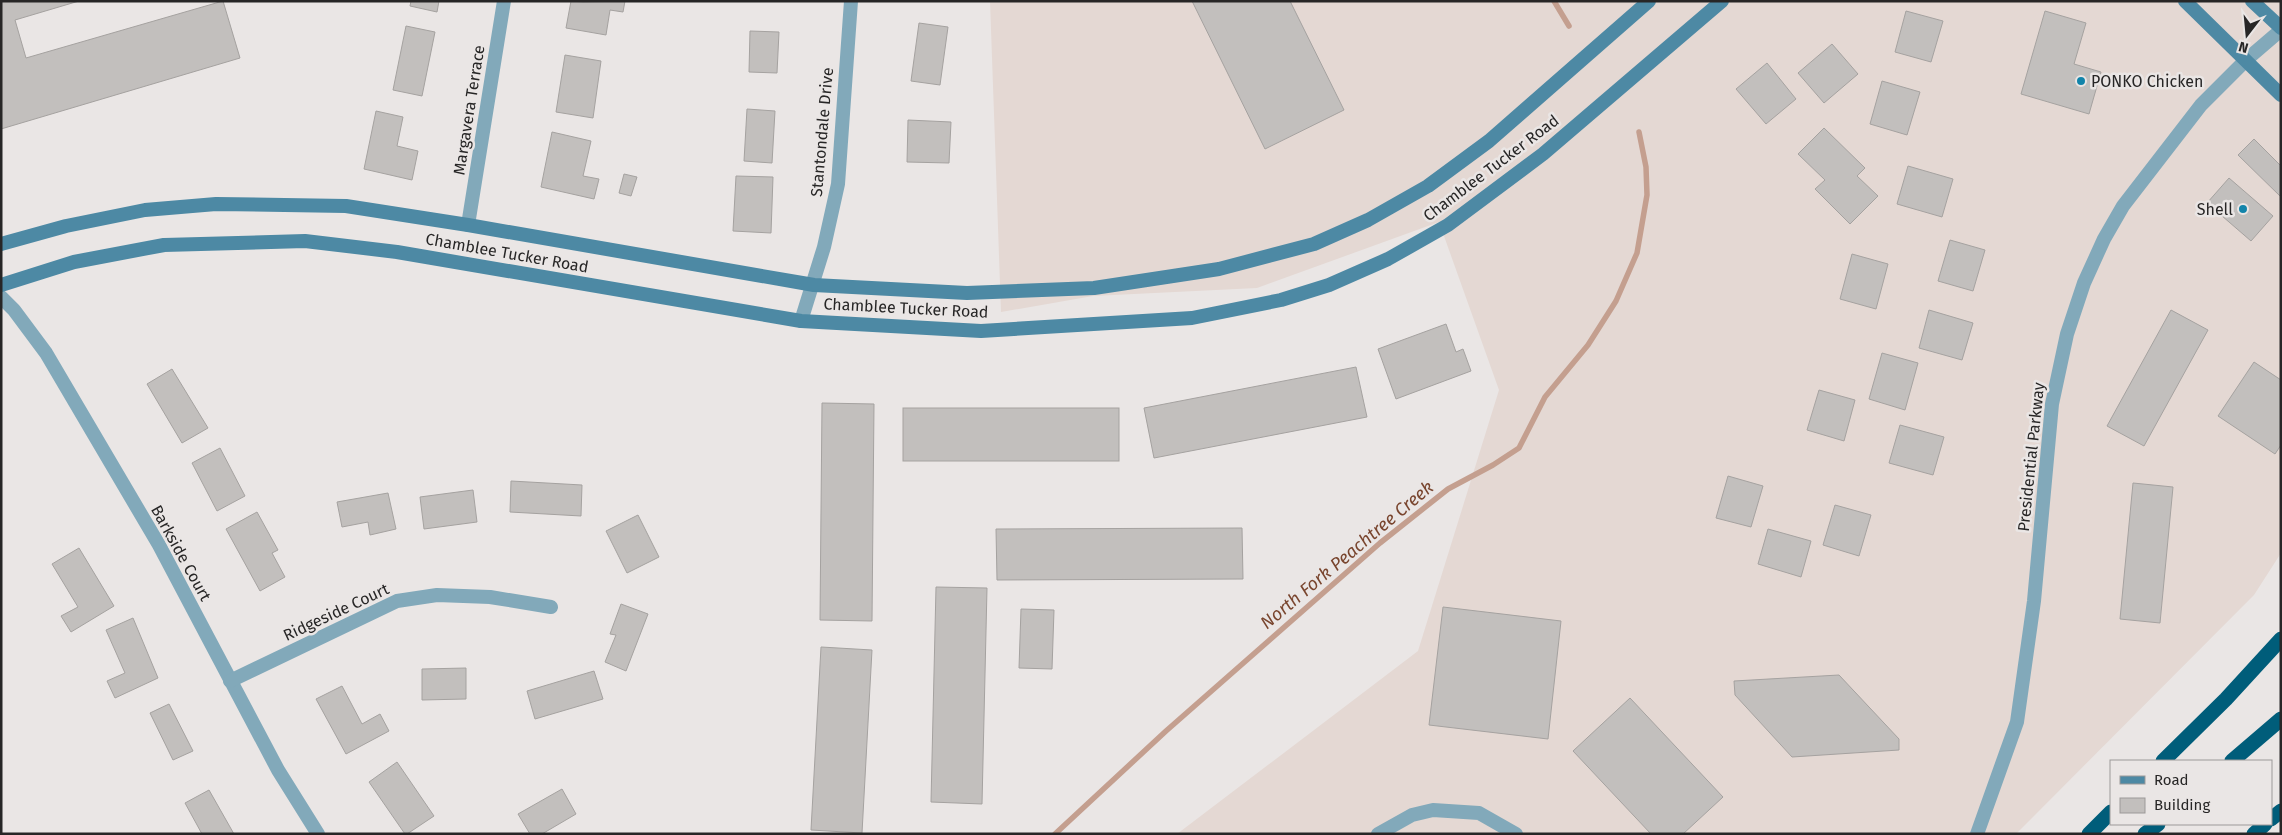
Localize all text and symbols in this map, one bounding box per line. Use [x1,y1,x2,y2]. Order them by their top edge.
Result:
north arrow [2222,10,2272,60]
text: N [2237,38,2250,56]
street label: Margavera Terrace [449,44,489,176]
street label: Stantondale Drive [807,66,837,198]
place label: PONKO Chicken [2091,72,2203,91]
marker: PONKO Chicken [2075,75,2087,87]
street label: Chamblee Tucker Road [1419,111,1563,225]
place label: Shell [2197,200,2233,219]
marker: Shell [2237,203,2249,215]
street label: Chamblee Tucker Road [424,229,590,277]
street label: Chamblee Tucker Road [823,294,989,322]
street label: Presidential Parkway [2014,381,2048,533]
water label: North Fork Peachtree Creek [1256,476,1438,634]
street label: Barkside Court [147,502,215,604]
street label: Ridgeside Court [280,579,392,645]
legend [2110,760,2272,825]
text: Road [2154,771,2189,789]
text: Building [2154,796,2210,814]

